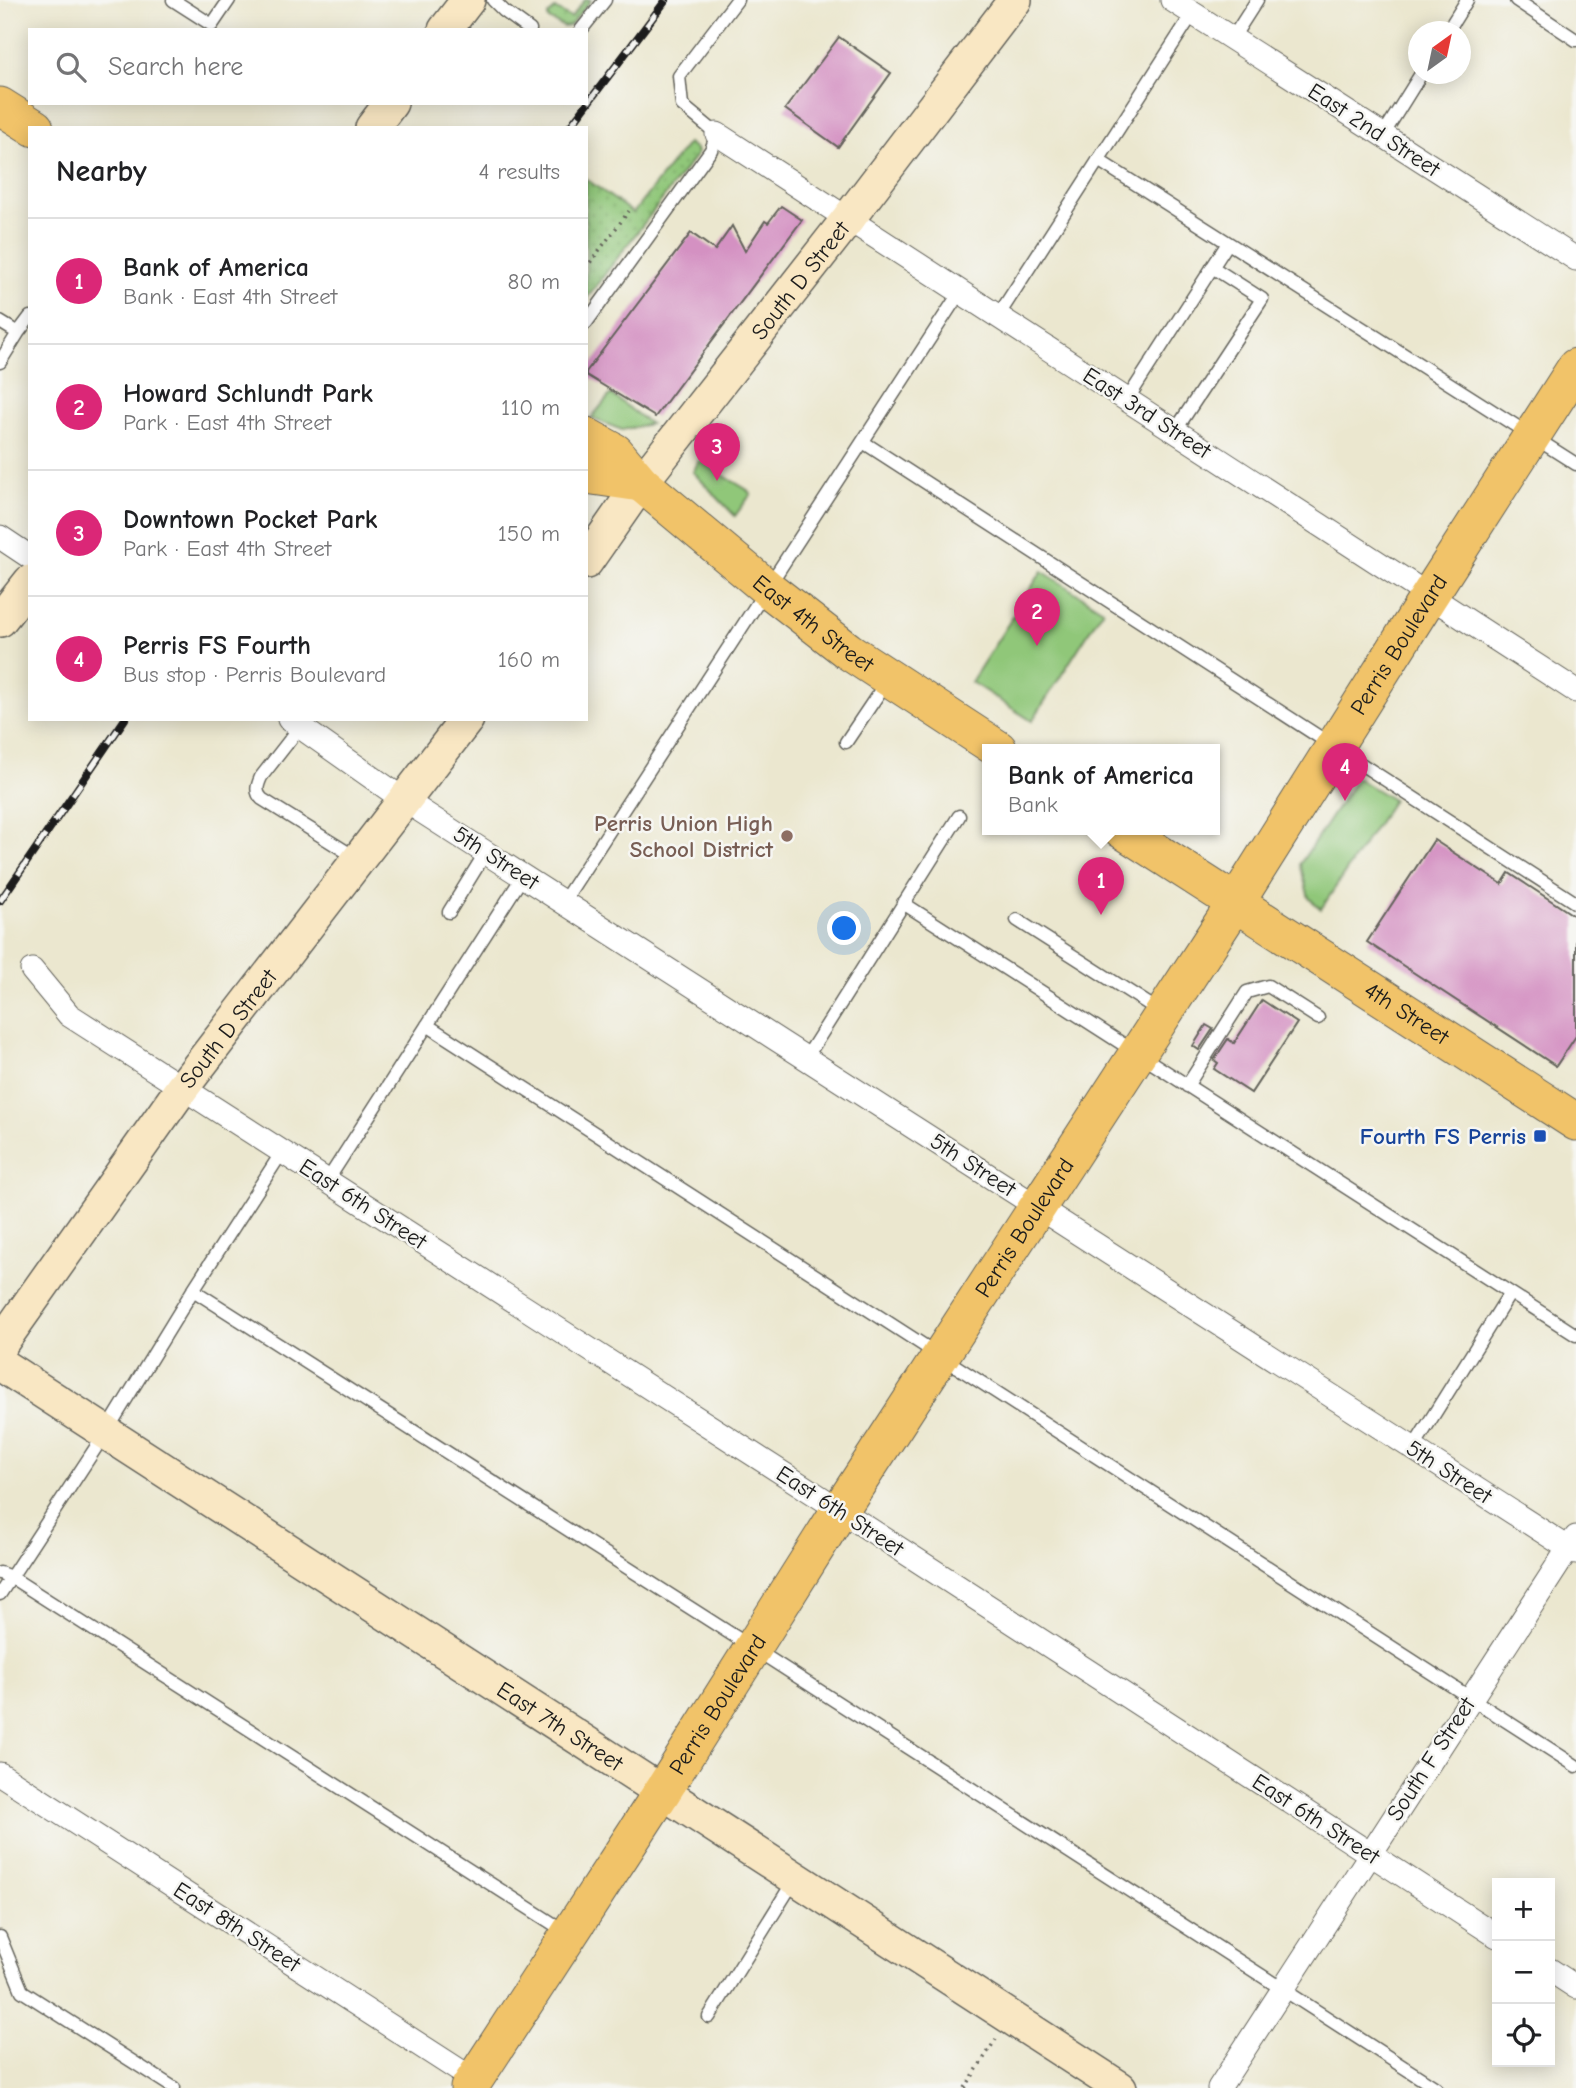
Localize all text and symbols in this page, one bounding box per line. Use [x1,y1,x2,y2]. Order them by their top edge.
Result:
north arrow [1408,21,1471,84]
search box [28,28,588,105]
icon: search [52,48,90,86]
text: Search here [108,52,243,82]
street label: East 2nd Street [1303,77,1446,183]
text: Nearby [56,154,147,189]
text: 4 results [478,158,560,185]
street label: South D Street [745,214,856,345]
text: Bank of America [123,253,309,283]
text: 1 [74,268,84,295]
text: 80 m [507,268,560,295]
text: Bank · East 4th Street [123,283,337,310]
street label: East 3rd Street [1078,362,1217,465]
text: Howard Schlundt Park [123,379,373,409]
text: 2 [73,394,85,421]
text: 110 m [501,394,560,421]
text: Park · East 4th Street [123,409,331,436]
pin: 3 [694,423,740,481]
text: Downtown Pocket Park [123,505,377,535]
text: 3 [73,520,85,547]
text: 150 m [498,520,560,547]
text: Park · East 4th Street [123,535,331,562]
street label: East 4th Street [748,569,880,679]
street label: Perris Boulevard [1344,569,1453,720]
pin: 2 [1014,588,1060,646]
text: Perris FS Fourth [123,631,311,661]
text: 4 [74,646,84,673]
text: 160 m [498,646,560,673]
text: Bus stop · Perris Boulevard [123,661,386,688]
pin: 4 [1322,743,1368,801]
popup [982,744,1220,835]
text: Bank of America [1008,761,1194,791]
text: Bank [1008,791,1058,818]
place label: Perris Union High School District [594,810,773,863]
street label: 5th Street [448,820,545,896]
marker: Perris Union High School District [779,828,795,844]
pin: 1 [1078,857,1124,915]
your location [827,911,861,945]
street label: South D Street [174,963,283,1093]
street label: 4th Street [1359,976,1455,1051]
place label: Fourth FS Perris [1360,1123,1526,1150]
street label: 5th Street [925,1127,1022,1203]
marker: Fourth FS Perris [1532,1128,1548,1144]
street label: East 6th Street [294,1153,433,1256]
street label: Perris Boulevard [969,1153,1079,1302]
street label: 5th Street [1401,1434,1498,1510]
street label: East 6th Street [771,1460,910,1563]
street label: Perris Boulevard [663,1629,772,1780]
street label: East 7th Street [492,1675,629,1777]
street label: South F Street [1381,1691,1482,1826]
street label: East 6th Street [1247,1768,1386,1871]
street label: East 8th Street [169,1876,307,1979]
map controls [1492,1878,1555,2067]
button: + [1492,1878,1555,1941]
button: − [1492,1941,1555,2004]
button: locate [1492,2004,1555,2067]

